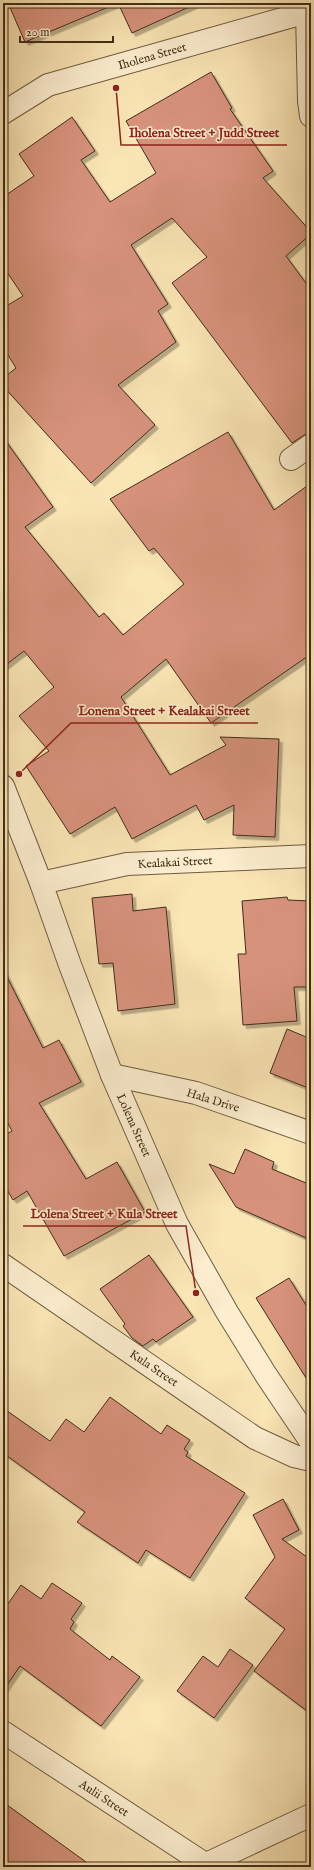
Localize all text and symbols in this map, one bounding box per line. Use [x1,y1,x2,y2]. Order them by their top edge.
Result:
scale bar [20,18,113,44]
text: 20 m [26,25,49,40]
street label: Iholena Street [116,40,188,73]
callout: Iholena Street + Judd Street [121,120,287,145]
text: Iholena Street + Judd Street [129,125,280,142]
callout: Lonena Street + Kealakai Street [71,698,258,723]
text: Lonena Street + Kealakai Street [77,703,250,720]
street label: Kealakai Street [137,853,213,872]
street label: Hala Drive [185,1085,242,1116]
street label: Lolena Street [113,1091,154,1159]
callout: Lolena Street + Kula Street [23,1201,186,1226]
text: Lolena Street + Kula Street [30,1206,178,1223]
street label: Kula Street [126,1347,181,1390]
street label: Aulii Street [75,1776,131,1820]

